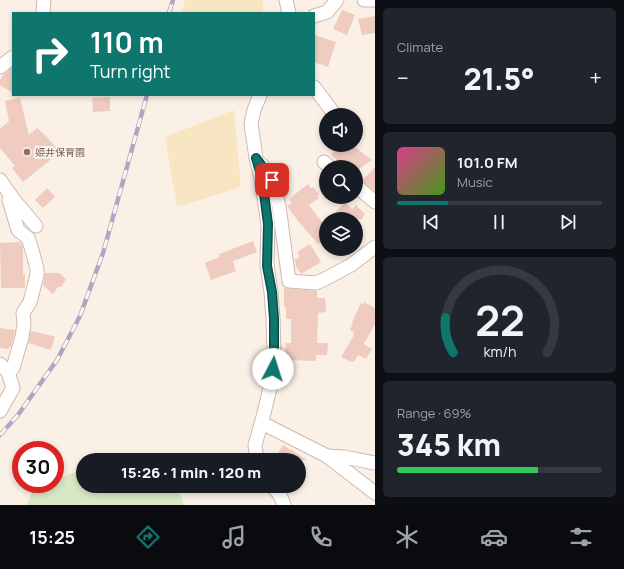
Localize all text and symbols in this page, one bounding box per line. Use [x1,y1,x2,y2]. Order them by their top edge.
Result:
text: 110 m [90,23,164,61]
icon: right [24,28,76,80]
text: Climate [397,38,443,56]
text: 21.5° [463,58,535,99]
text: Turn right [90,59,171,83]
text: − [397,63,409,93]
text: + [589,63,602,93]
map controls [319,108,363,256]
button: sound [319,108,363,152]
place label: 姫井保育園 [35,145,85,159]
marker: 姫井保育園 [22,147,32,157]
text: 101.0 FM [457,152,518,173]
button: search [319,160,363,204]
pin [255,163,289,197]
icon: arrive [261,169,283,191]
text: Music [457,173,493,191]
icon: previous [420,211,442,233]
icon: pause [488,211,510,233]
icon: next [557,211,579,233]
button: layers [319,212,363,256]
text: 22 [475,291,524,347]
text: km/h [483,341,516,360]
position arrow [252,348,294,390]
text: Range · 69% [397,404,471,422]
text: 345 km [397,424,501,465]
speed limit sign: 30 [12,441,64,493]
text: 15:26 · 1 min · 120 m [121,462,261,483]
icon: directions [134,523,162,551]
icon: music [220,523,248,551]
icon: phone [307,523,335,551]
icon: climate [393,523,421,551]
icon: car [480,523,508,551]
icon: filters [567,523,595,551]
text: 15:25 [29,525,75,549]

